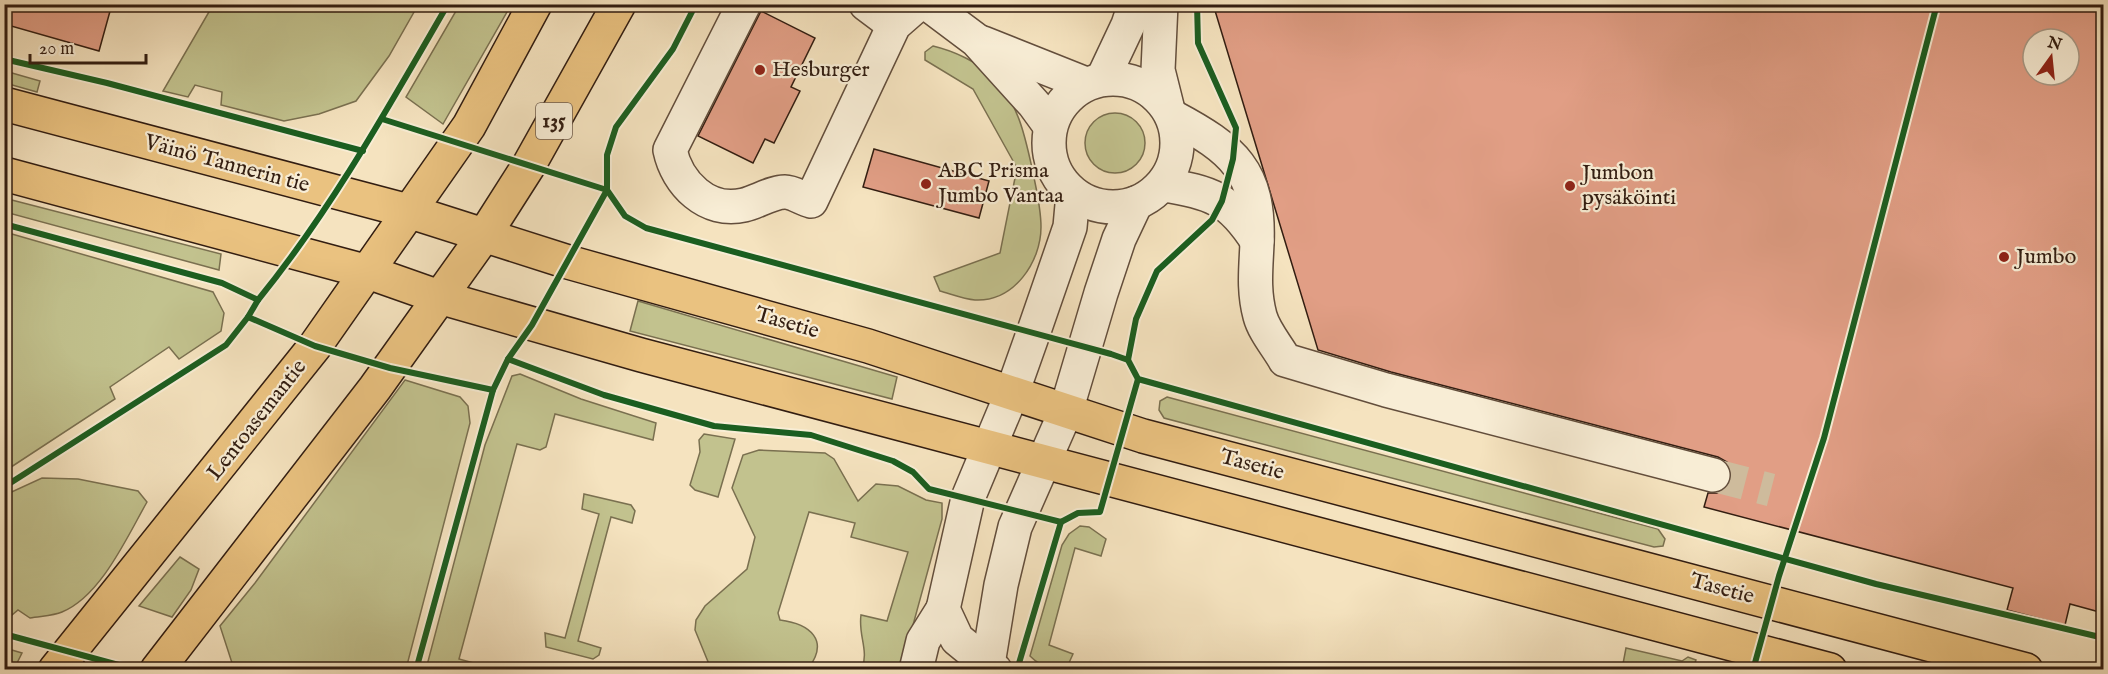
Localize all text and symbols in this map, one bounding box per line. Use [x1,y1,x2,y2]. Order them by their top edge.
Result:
scale bar [30,27,146,65]
north arrow [2021,27,2081,87]
text: N [2044,33,2064,56]
text: 20 m [39,38,74,61]
place label: Hesburger [772,56,870,84]
marker: Hesburger [753,63,767,77]
road number: 135 [536,103,572,139]
street label: Väinö Tannerin tie [141,128,312,199]
place label: ABC Prisma Jumbo Vantaa [935,157,1064,210]
place label: Jumbon pysäköinti [1579,159,1676,212]
marker: ABC Prisma Jumbo Vantaa [919,177,933,191]
marker: Jumbon pysäköinti [1563,179,1577,193]
place label: Jumbo [2013,243,2076,271]
marker: Jumbo [1997,250,2011,264]
street label: Tasetie [752,301,822,345]
street label: Lentoasemantie [201,354,313,486]
street label: Tasetie [1217,443,1287,487]
street label: Tasetie [1687,567,1757,611]

